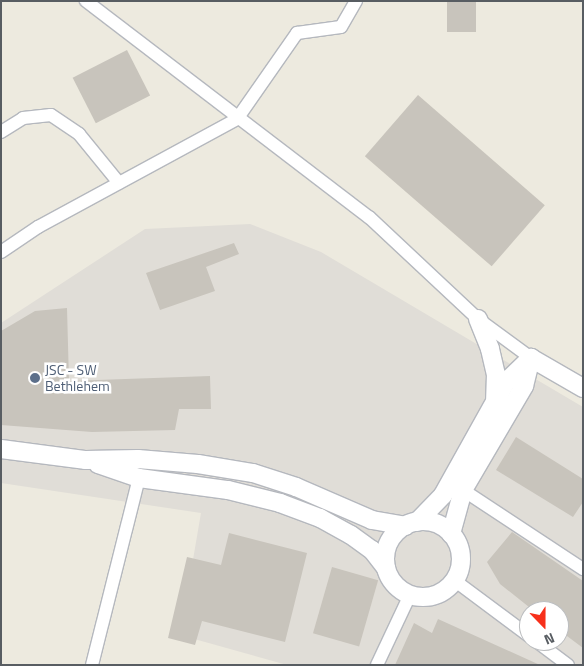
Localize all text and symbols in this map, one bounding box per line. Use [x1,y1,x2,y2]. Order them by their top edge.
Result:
place label: JSC - SW Bethlehem [45,362,110,394]
marker: JSC - SW Bethlehem [29,372,41,384]
north arrow [519,601,569,651]
text: N [541,628,558,651]

